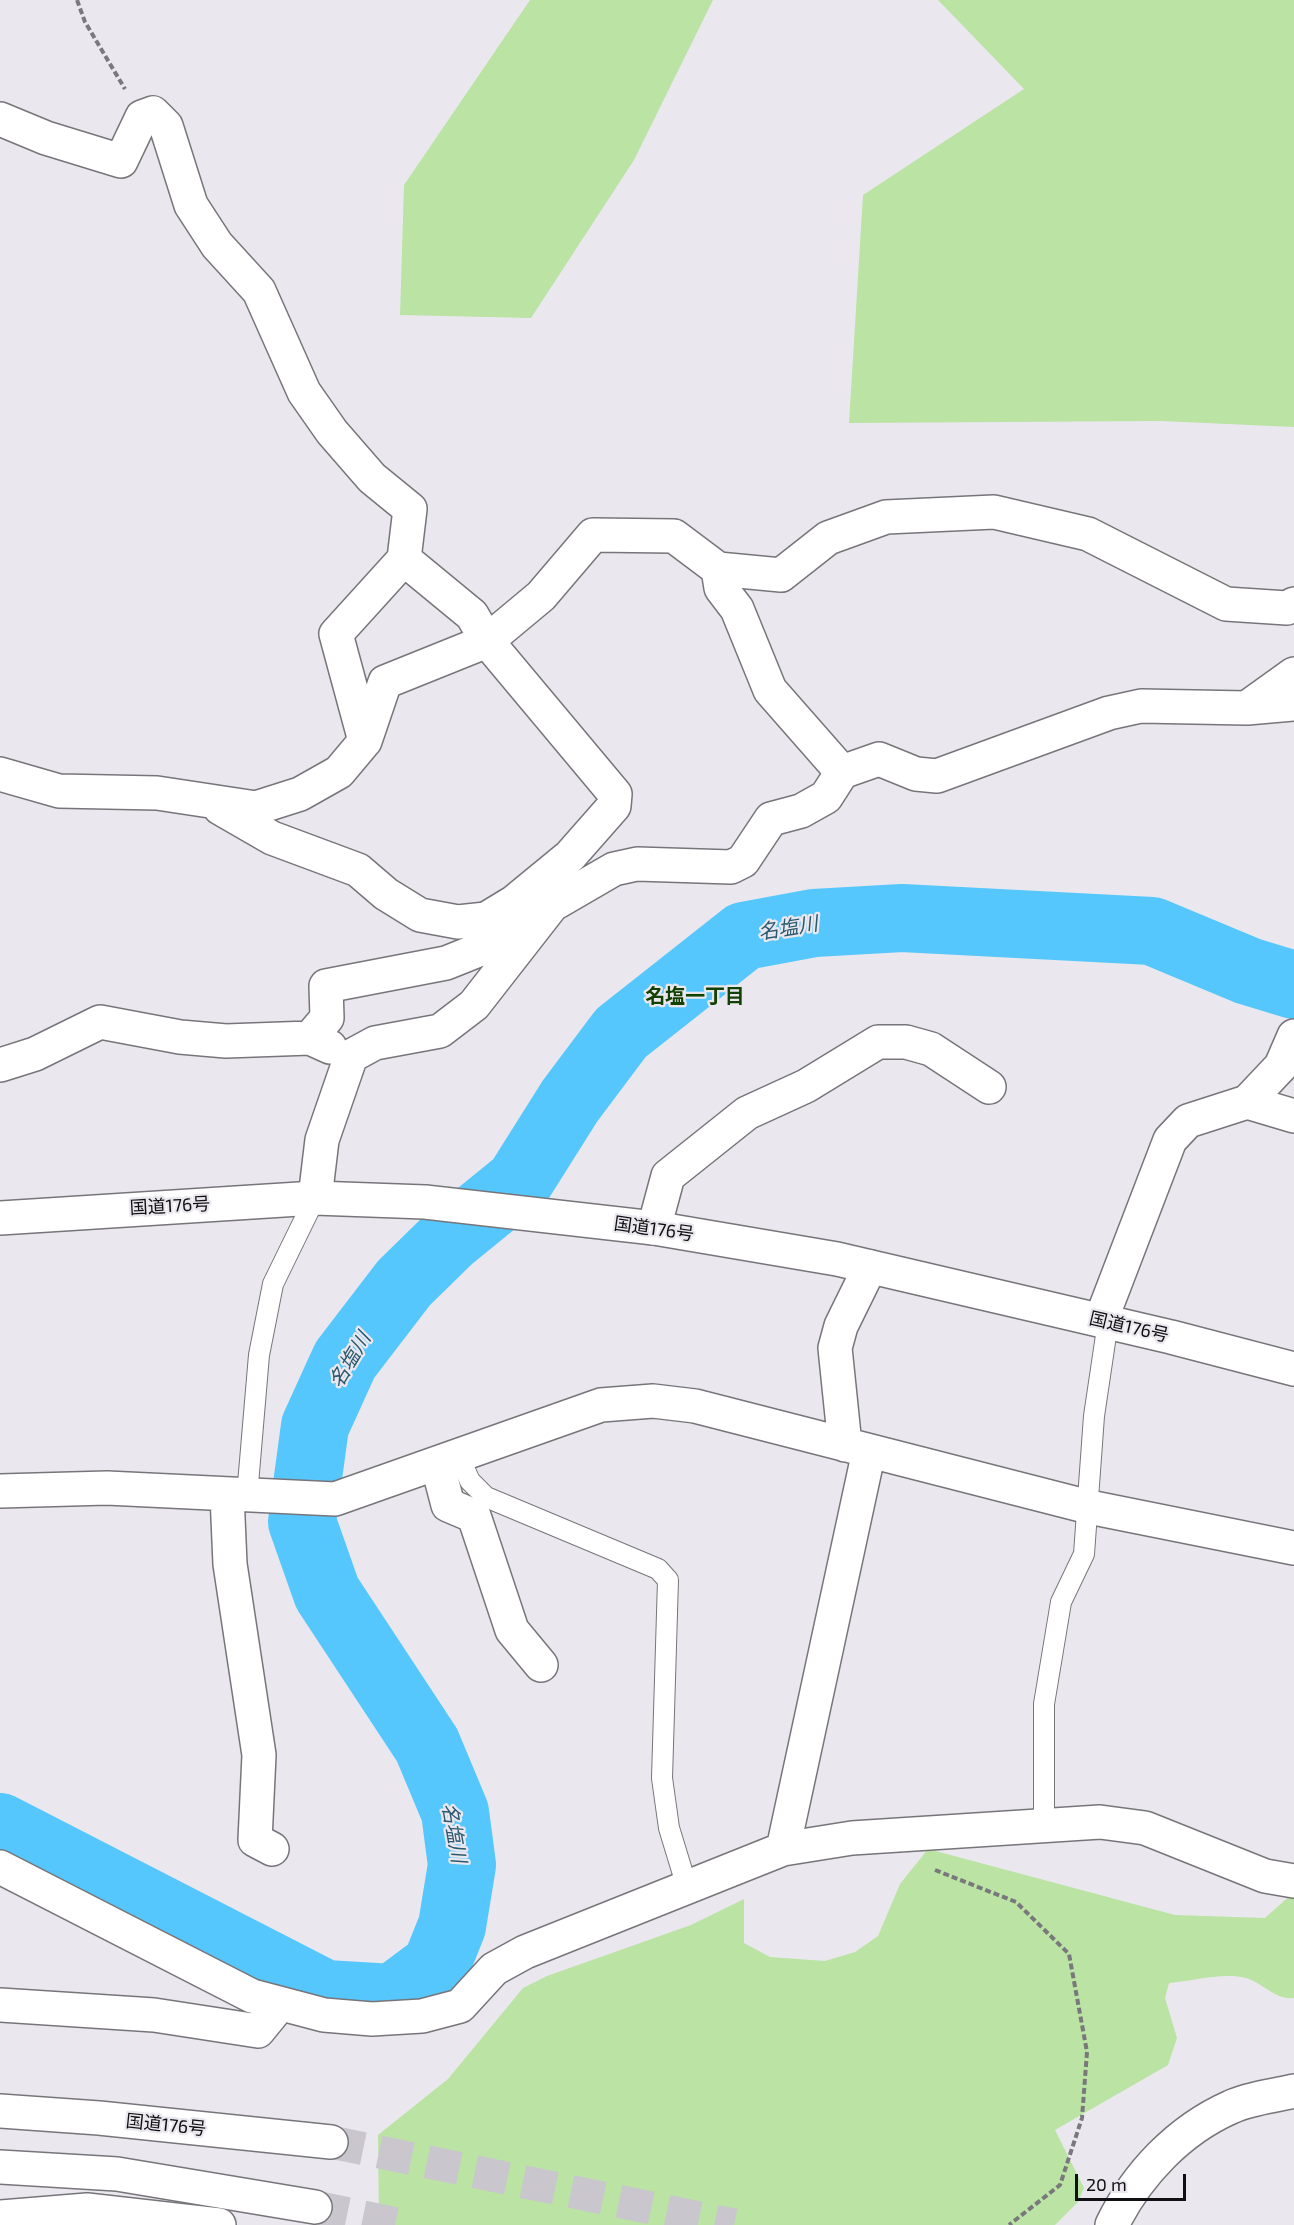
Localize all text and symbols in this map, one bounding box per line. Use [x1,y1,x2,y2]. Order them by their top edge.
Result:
water label: 名塩川 [756,911,820,945]
district label: 名塩一丁目 [645,984,745,1008]
street label: 国道176号 [129,1193,211,1219]
street label: 国道176号 [613,1213,695,1245]
street label: 国道176号 [1087,1307,1171,1347]
water label: 名塩川 [324,1328,376,1392]
water label: 名塩川 [437,1801,471,1865]
street label: 国道176号 [125,2110,207,2140]
scale bar [1078,2162,1189,2200]
text: 20 m [1086,2173,1127,2195]

